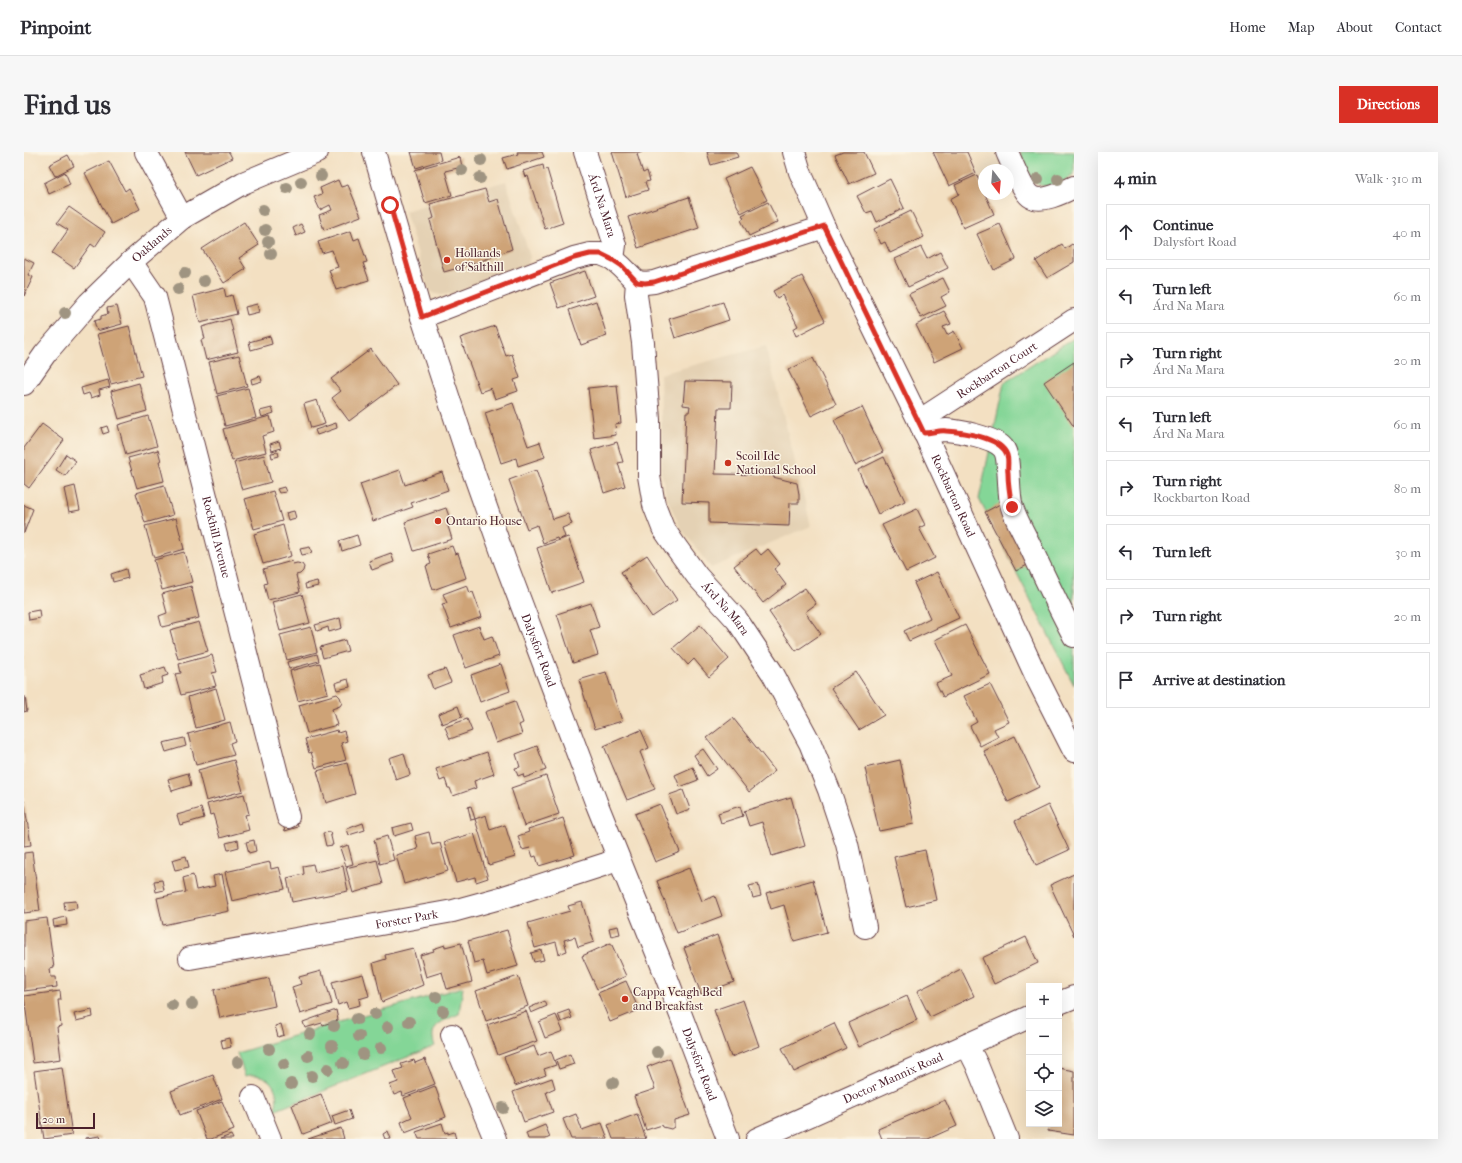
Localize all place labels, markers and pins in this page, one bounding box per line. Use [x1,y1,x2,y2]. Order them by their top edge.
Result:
place label: Hollands of Salthill [455,246,504,274]
marker: Hollands of Salthill [442,255,452,265]
place label: Scoil Ide National School [736,449,817,477]
marker: Scoil Ide National School [723,458,733,468]
place label: Ontario House [446,514,522,528]
marker: Ontario House [433,516,443,526]
place label: Cappa Veagh Bed and Breakfast [633,985,723,1013]
marker: Cappa Veagh Bed and Breakfast [620,994,630,1004]

